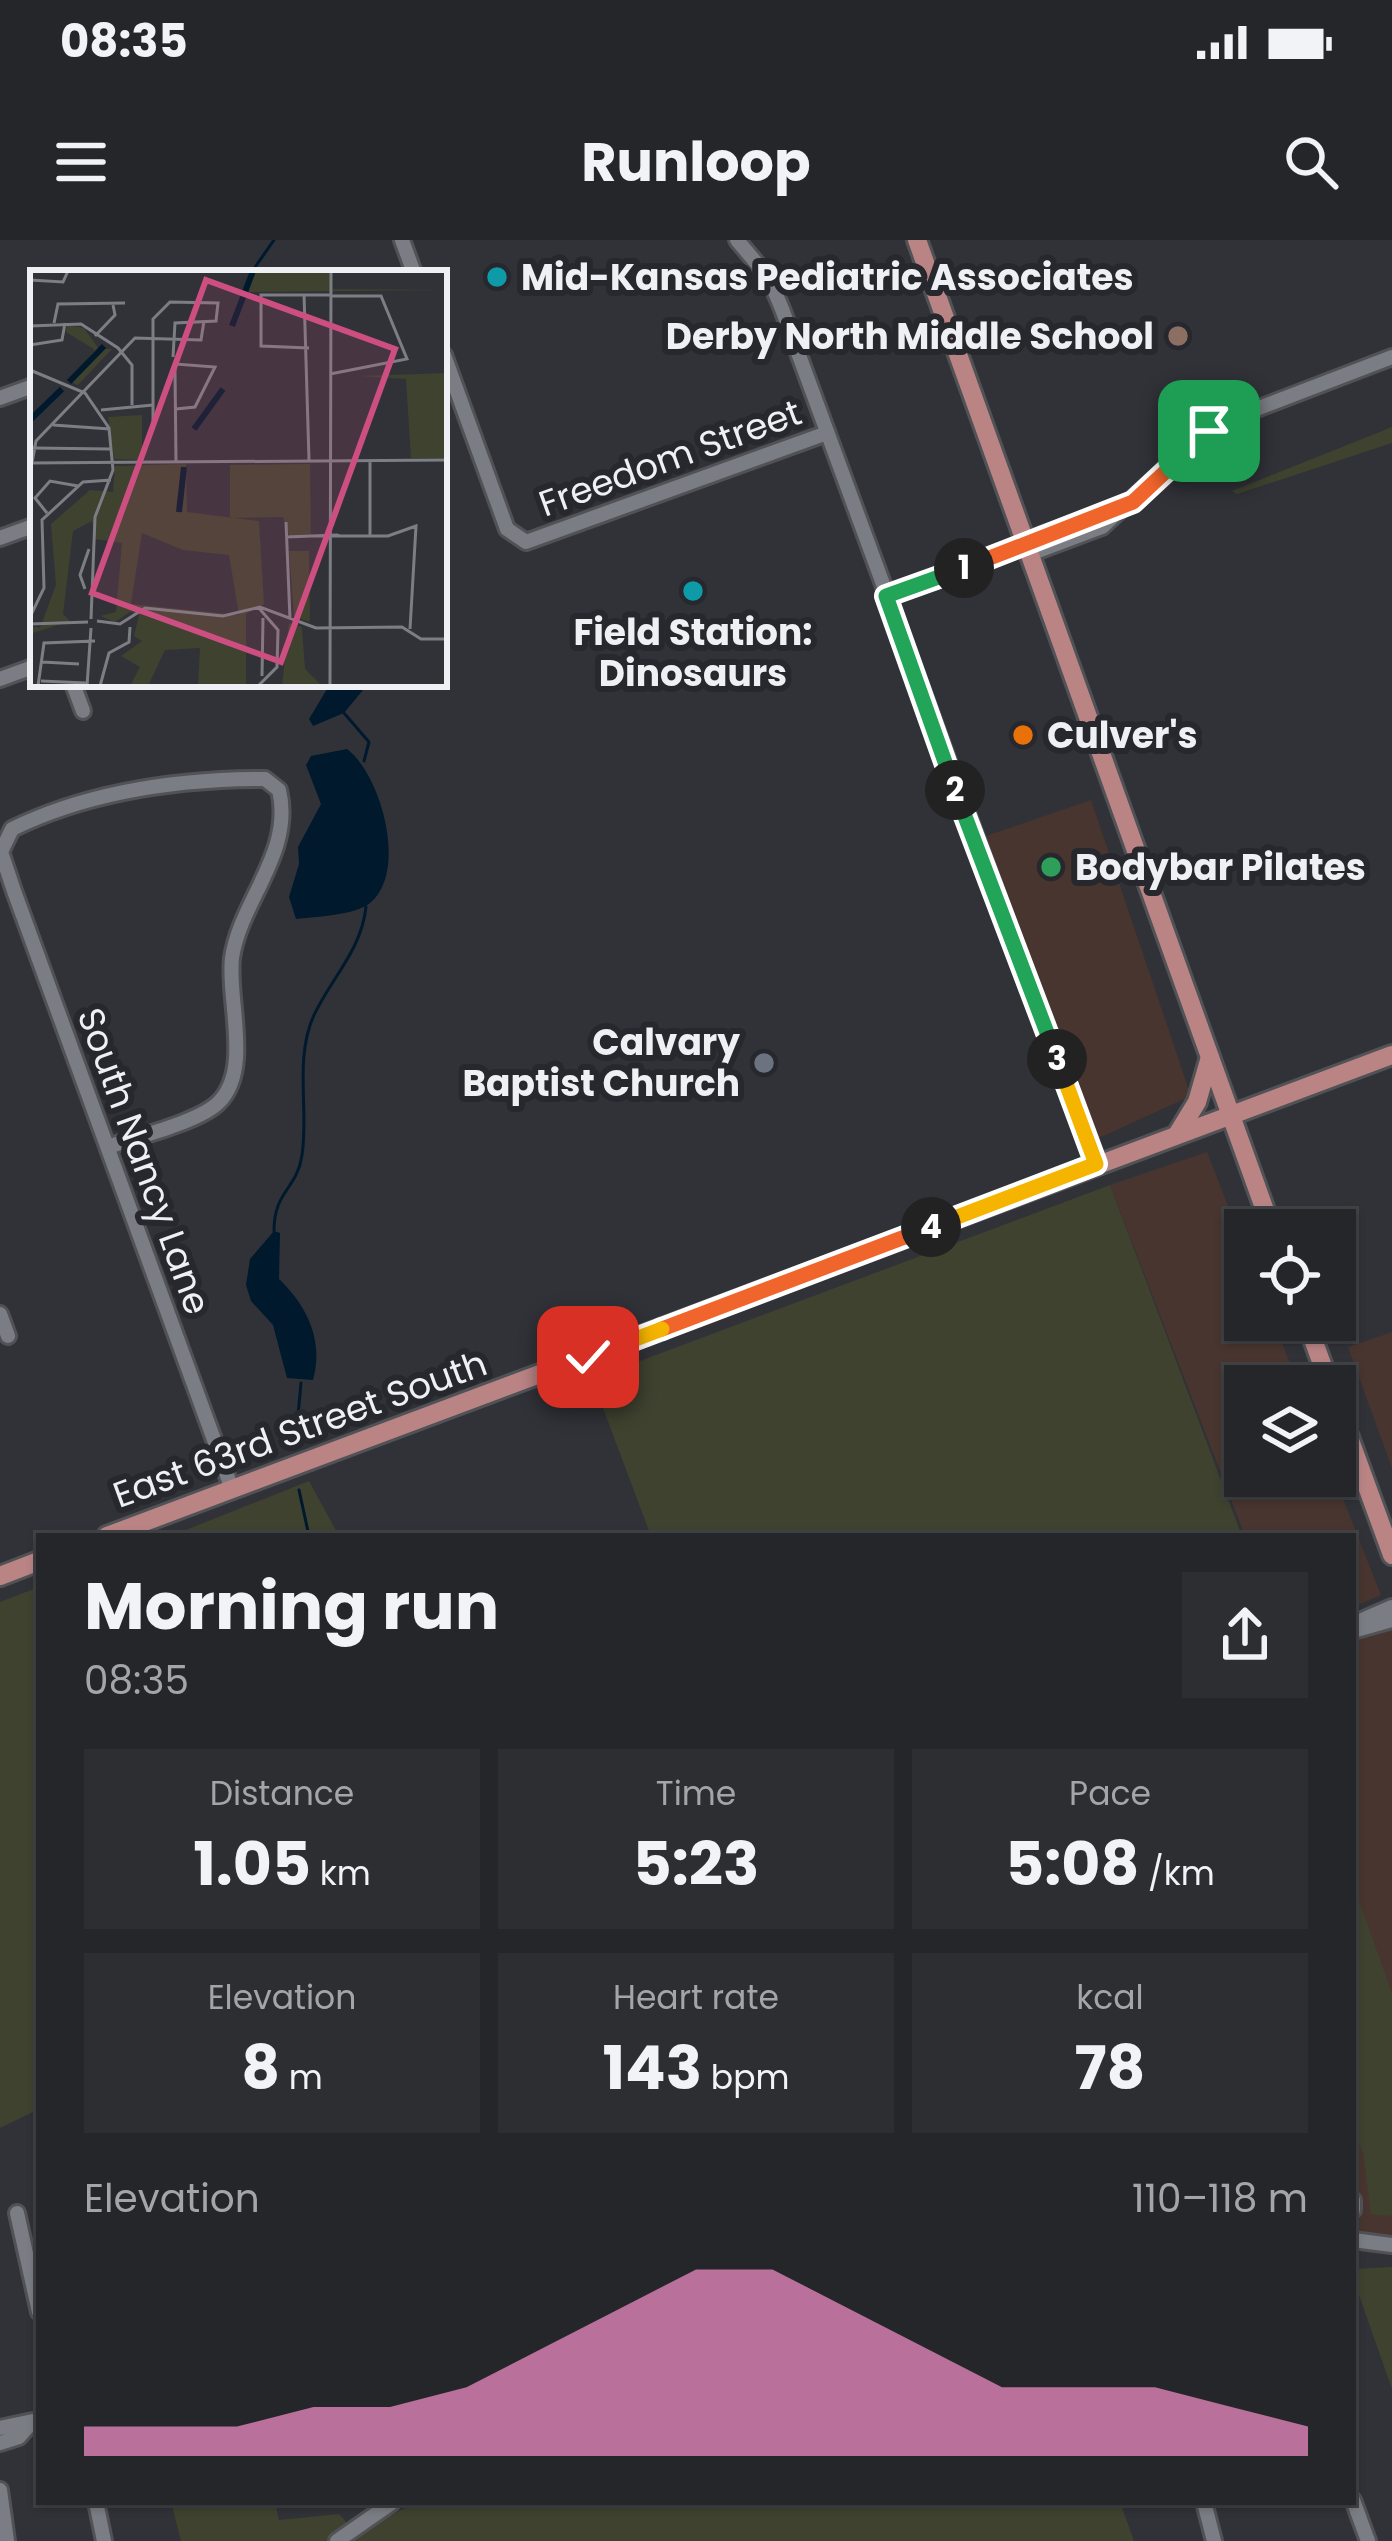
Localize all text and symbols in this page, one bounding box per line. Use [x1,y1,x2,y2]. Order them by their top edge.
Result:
text: 08:35 [60,10,188,73]
text: Runloop [581,124,811,200]
icon: menu [48,129,114,195]
icon: search [1278,129,1344,195]
place label: Mid-Kansas Pediatric Associates [521,252,1134,303]
marker: Mid-Kansas Pediatric Associates [484,264,510,290]
inset map [30,270,447,687]
place label: Derby North Middle School [666,311,1154,362]
marker: Derby North Middle School [1165,323,1191,349]
pin [1158,380,1260,482]
street label: Freedom Street [532,387,808,529]
icon: arrive [1176,398,1242,464]
pin: 1 [934,538,994,598]
text: 1 [958,544,970,591]
marker: Field Station: Dinosaurs [680,578,706,604]
place label: Field Station: Dinosaurs [573,607,813,699]
place label: Culver's [1047,710,1197,761]
marker: Culver's [1010,722,1036,748]
pin: 2 [925,760,985,820]
text: 2 [946,766,964,813]
place label: Bodybar Pilates [1075,842,1366,893]
marker: Bodybar Pilates [1038,854,1064,880]
street label: South Nancy Lane [65,1001,223,1321]
place label: Calvary Baptist Church [462,1017,740,1109]
pin: 3 [1027,1029,1087,1089]
text: 3 [1047,1035,1067,1082]
marker: Calvary Baptist Church [751,1050,777,1076]
pin: 4 [901,1197,961,1257]
text: 4 [920,1203,942,1250]
map controls [1224,1209,1356,1497]
button: locate [1224,1209,1356,1341]
pin [537,1306,639,1408]
icon: check [555,1324,621,1390]
street label: East 63rd Street South [106,1338,494,1520]
button: layers [1224,1365,1356,1497]
text: Morning run [84,1560,499,1652]
button: share [1182,1572,1308,1698]
text: 08:35 [84,1653,189,1708]
text: Distance [210,1770,354,1817]
text: Time [656,1770,736,1817]
text: Pace [1069,1770,1151,1817]
text: 1.05 [193,1822,311,1906]
text: 5:23 [633,1822,759,1906]
text: 5:08 [1005,1822,1139,1906]
text: km [311,1850,371,1897]
text: /km [1139,1850,1215,1897]
text: Elevation [208,1974,356,2021]
text: Heart rate [613,1974,779,2021]
text: kcal [1076,1974,1144,2021]
text: 8 [241,2026,280,2110]
text: 143 [603,2026,702,2110]
text: 78 [1075,2026,1145,2110]
text: m [280,2054,323,2101]
text: bpm [702,2054,789,2101]
text: Elevation [84,2171,260,2226]
text: 110–118 m [1132,2171,1308,2226]

